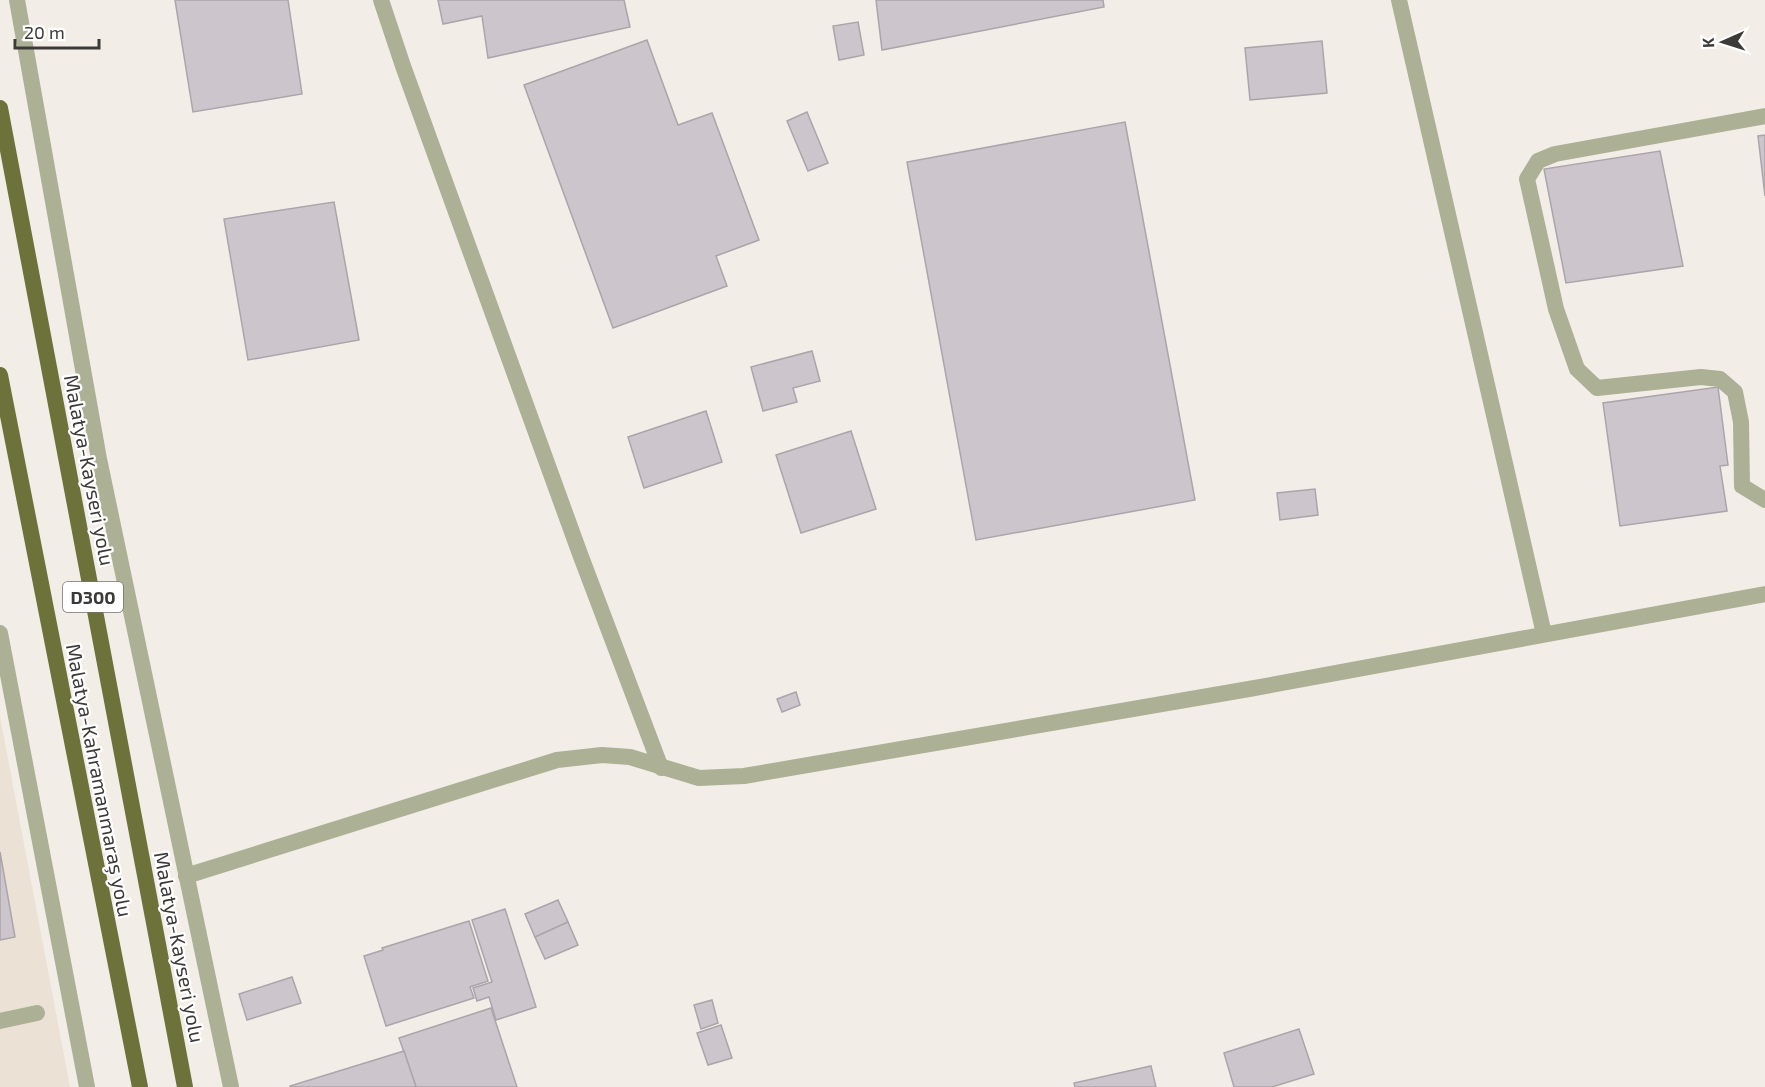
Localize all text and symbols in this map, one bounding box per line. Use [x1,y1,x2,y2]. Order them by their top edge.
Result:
scale bar [15,12,99,50]
north arrow [1693,12,1753,72]
text: 20 m [24,21,65,43]
text: K [1698,36,1717,48]
street label: Malatya-Kayseri yolu [60,373,120,567]
road number: D300 [63,582,123,612]
street label: Malatya-Kahramanmaraş yolu [61,641,138,919]
street label: Malatya-Kayseri yolu [150,850,210,1044]

